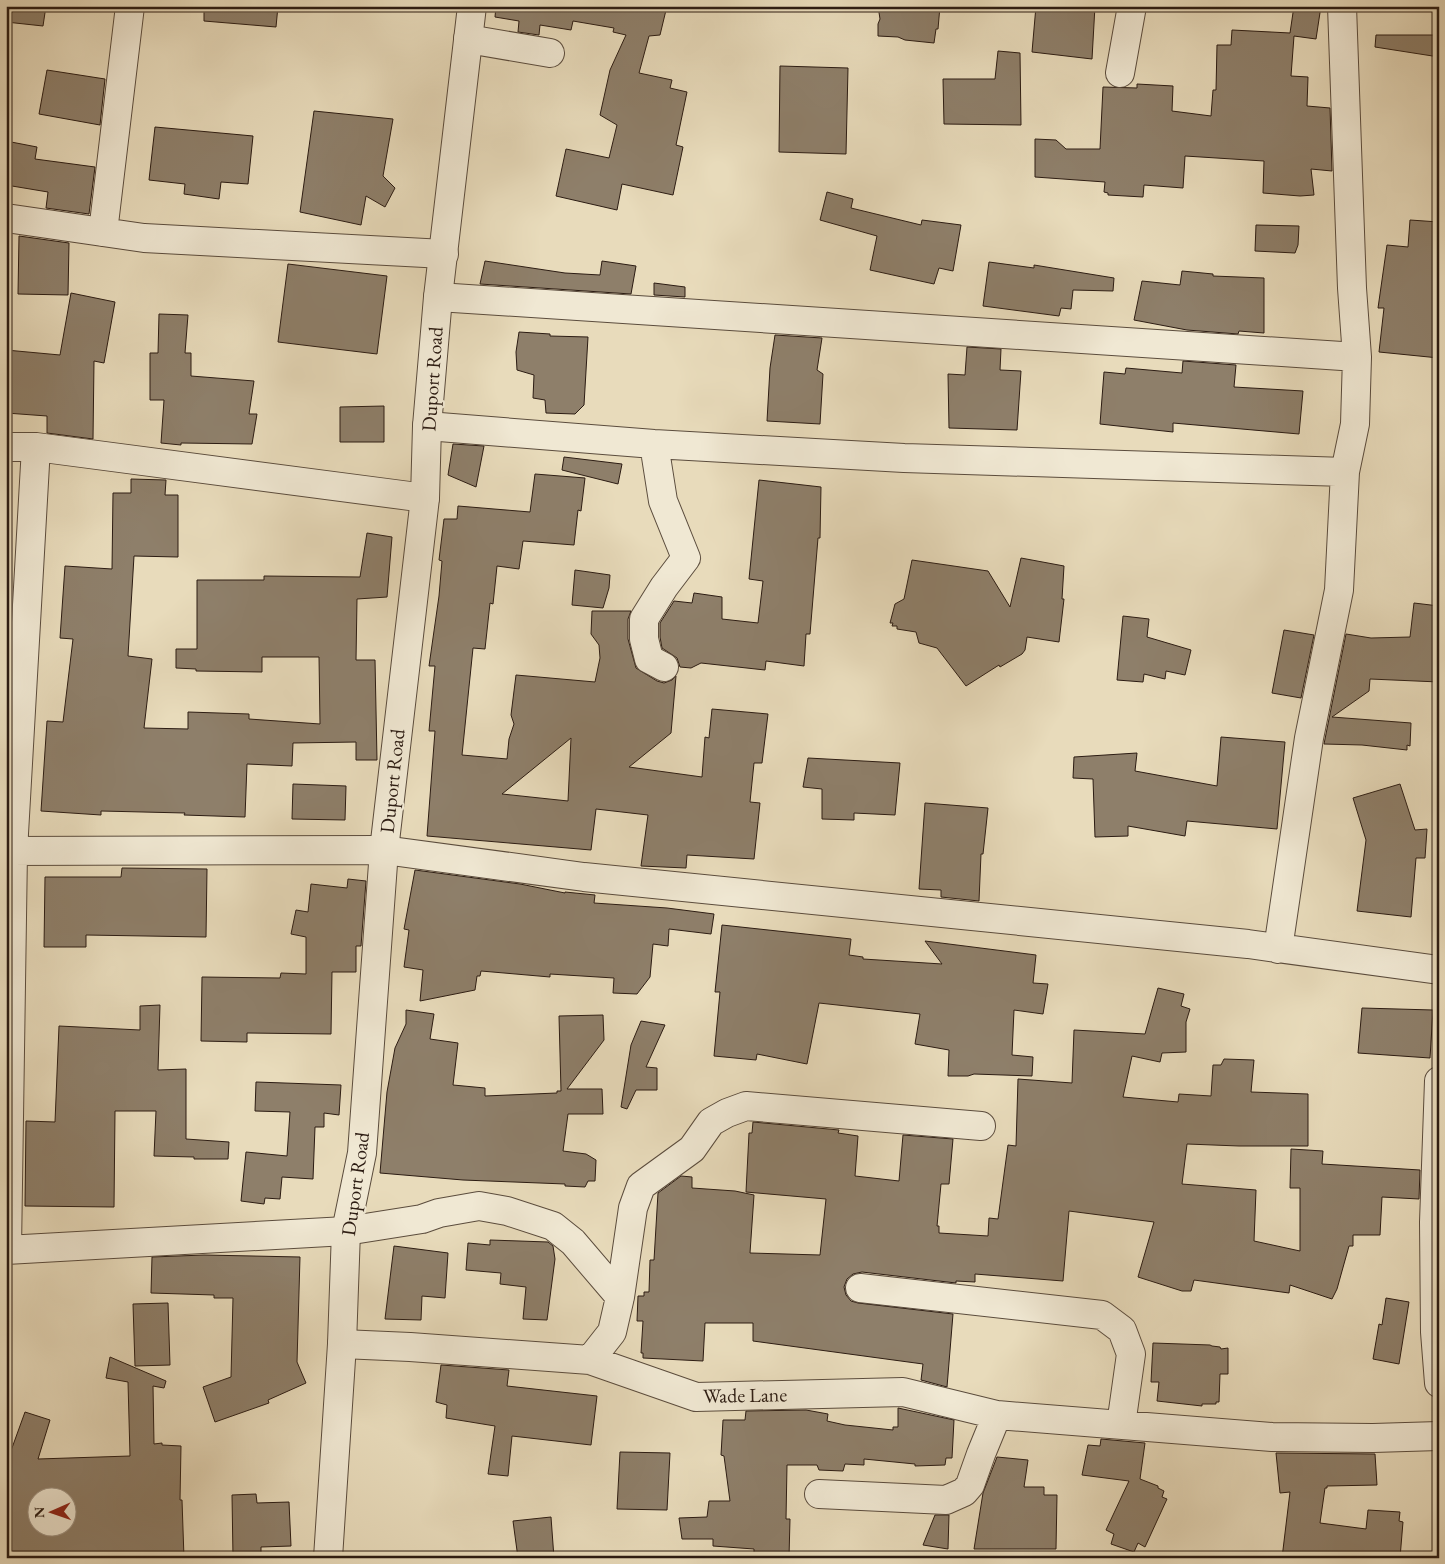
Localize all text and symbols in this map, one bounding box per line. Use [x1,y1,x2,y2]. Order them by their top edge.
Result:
street label: Duport Road [415,325,449,432]
street label: Duport Road [374,727,410,834]
street label: Duport Road [335,1129,375,1238]
street label: Wade Lane [703,1381,788,1409]
north arrow [28,1486,78,1536]
text: N [30,1506,48,1518]

